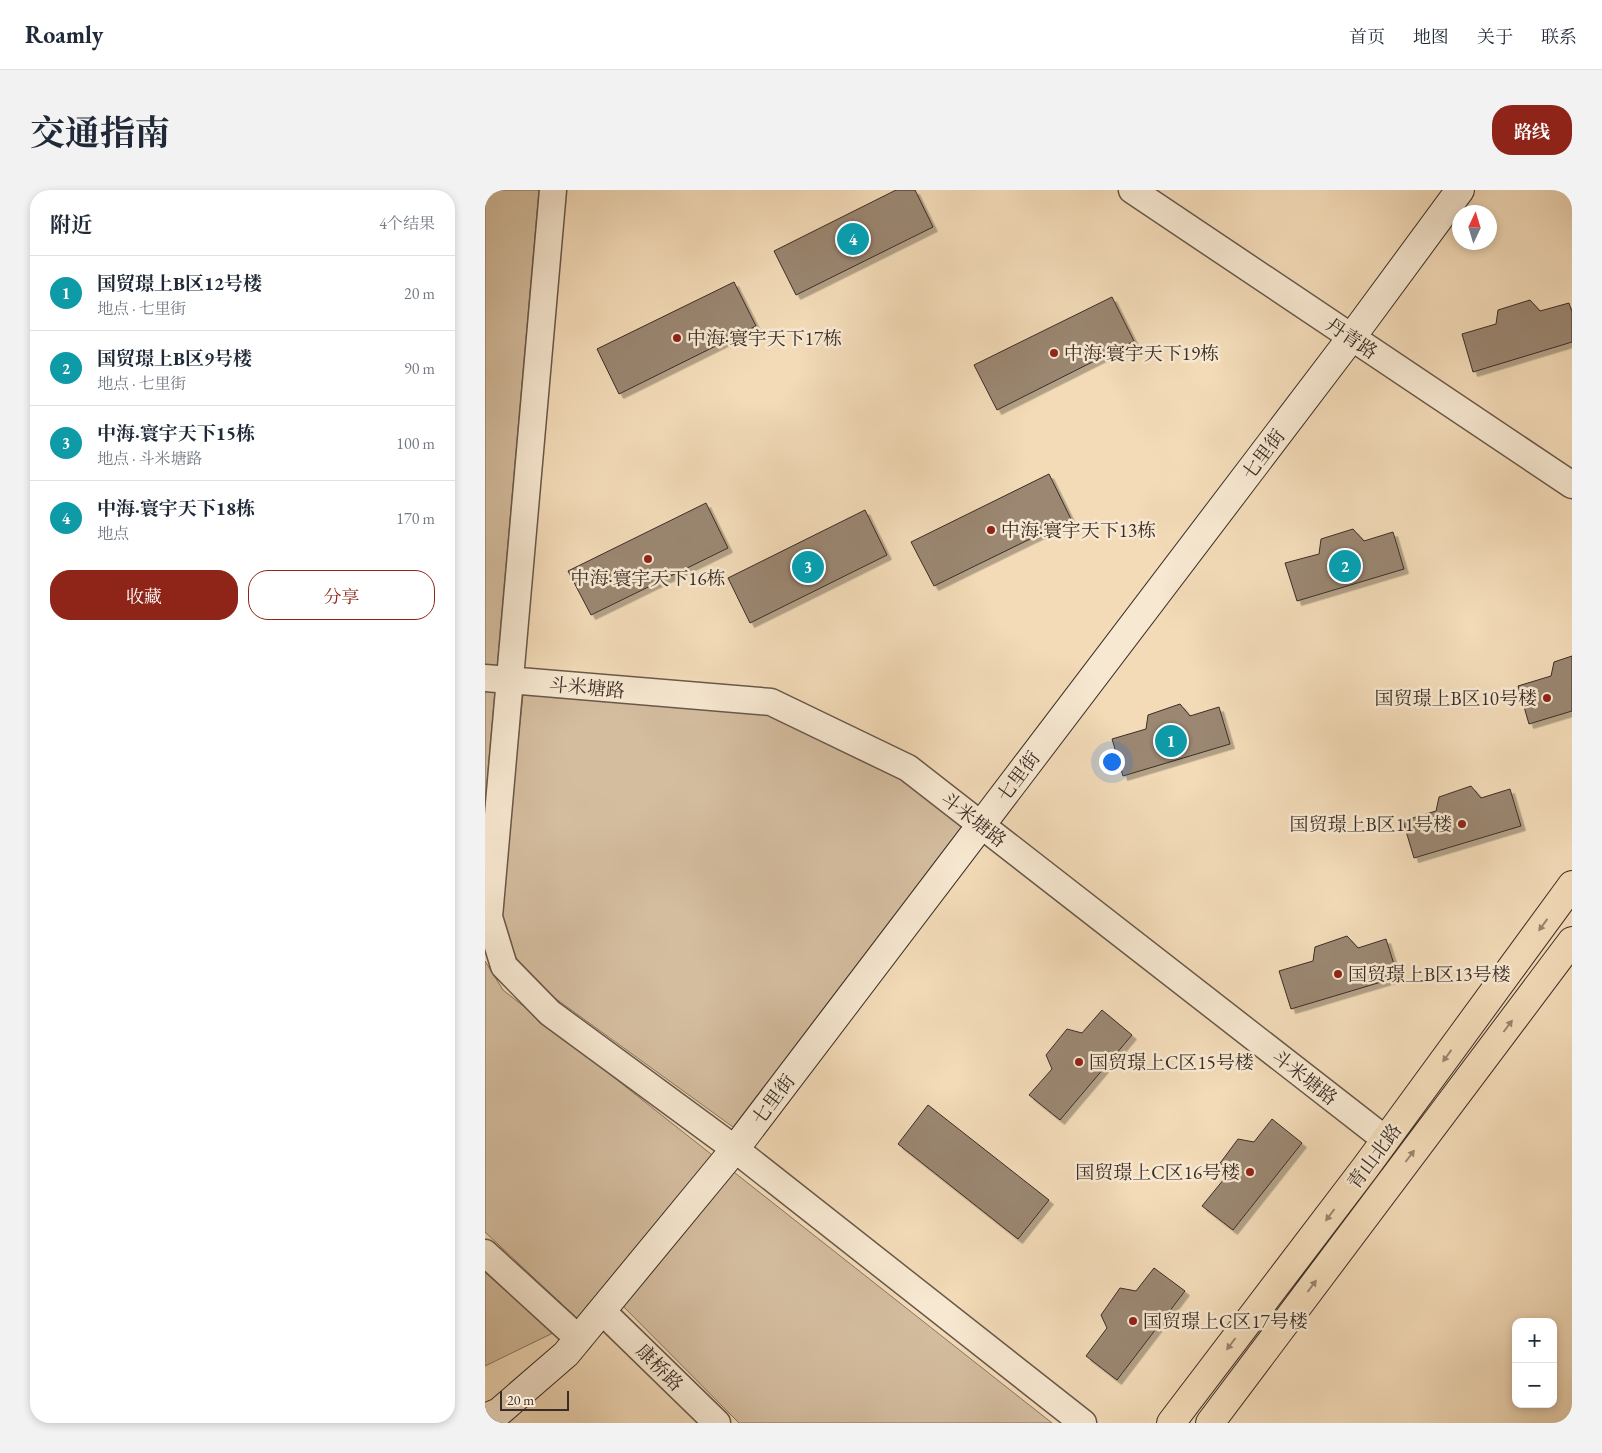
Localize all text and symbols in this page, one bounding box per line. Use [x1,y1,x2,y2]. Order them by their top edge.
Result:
text: Roamly [25,19,103,50]
text: 首页 [1349,25,1385,48]
text: 地图 [1413,25,1449,48]
text: 关于 [1477,25,1513,48]
text: 联系 [1541,25,1577,48]
button: 路线 [1492,105,1572,155]
text: 交通指南 [30,110,170,155]
north arrow [1452,205,1497,250]
text: 附近 [50,211,92,238]
text: 4个结果 [379,213,435,234]
pin: 4 [837,220,869,258]
text: 国贸璟上B区12号楼 [97,271,262,296]
text: 1 [62,283,70,304]
text: 20 m [404,283,435,304]
text: 地点 · 七里街 [97,298,187,319]
street label: 丹青路 [1321,312,1382,365]
place label: 中海·寰宇天下17栋 [687,326,842,351]
marker: 中海·寰宇天下17栋 [671,332,683,344]
place label: 中海·寰宇天下19栋 [1064,341,1219,366]
text: 国贸璟上B区9号楼 [97,346,252,371]
marker: 中海·寰宇天下19栋 [1048,347,1060,359]
text: 2 [62,358,70,379]
text: 90 m [404,358,435,379]
text: 地点 · 七里街 [97,373,187,394]
text: 中海·寰宇天下15栋 [97,421,255,446]
street label: 七里街 [1236,424,1291,485]
text: 3 [62,433,70,454]
text: 100 m [396,433,435,454]
text: 地点 · 斗米塘路 [97,448,203,469]
text: 中海·寰宇天下18栋 [97,496,255,521]
text: 4 [62,508,70,529]
text: 170 m [396,508,435,529]
place label: 中海·寰宇天下13栋 [1001,518,1156,543]
text: 地点 [97,523,129,544]
marker: 中海·寰宇天下13栋 [985,524,997,536]
pin: 2 [1329,547,1361,585]
pin: 3 [792,548,824,586]
marker: 中海·寰宇天下16栋 [642,553,654,565]
place label: 中海·寰宇天下16栋 [570,566,726,591]
button: 收藏 [50,570,238,620]
button: 分享 [248,570,435,620]
street label: 斗米塘路 [548,672,626,703]
place label: 国贸璟上B区10号楼 [1375,686,1537,711]
marker: 国贸璟上B区10号楼 [1541,692,1553,704]
pin: 1 [1155,722,1187,760]
street label: 七里街 [991,746,1046,807]
your location [1099,749,1125,775]
street label: 斗米塘路 [936,786,1011,853]
place label: 国贸璟上B区11号楼 [1290,812,1452,837]
marker: 国贸璟上B区11号楼 [1456,818,1468,830]
one-way arrow [1538,918,1548,932]
place label: 国贸璟上B区13号楼 [1348,962,1510,987]
marker: 国贸璟上B区13号楼 [1332,968,1344,980]
one-way arrow [1502,1020,1513,1033]
street label: 斗米塘路 [1267,1044,1342,1111]
one-way arrow [1442,1049,1452,1063]
place label: 国贸璟上C区15号楼 [1089,1050,1254,1075]
marker: 国贸璟上C区15号楼 [1073,1056,1085,1068]
street label: 七里街 [746,1069,801,1130]
street label: 青山北路 [1342,1118,1407,1194]
one-way arrow [1405,1149,1415,1163]
place label: 国贸璟上C区16号楼 [1075,1160,1240,1185]
marker: 国贸璟上C区16号楼 [1244,1166,1256,1178]
one-way arrow [1324,1208,1335,1221]
one-way arrow [1307,1280,1318,1293]
place label: 国贸璟上C区17号楼 [1143,1309,1308,1334]
marker: 国贸璟上C区17号楼 [1127,1315,1139,1327]
map controls [1512,1318,1557,1408]
button: + [1512,1318,1557,1363]
one-way arrow [1226,1337,1237,1350]
street label: 康桥路 [631,1338,689,1396]
button: − [1512,1363,1557,1408]
scale bar [500,1388,569,1411]
text: 20 m [507,1391,534,1409]

